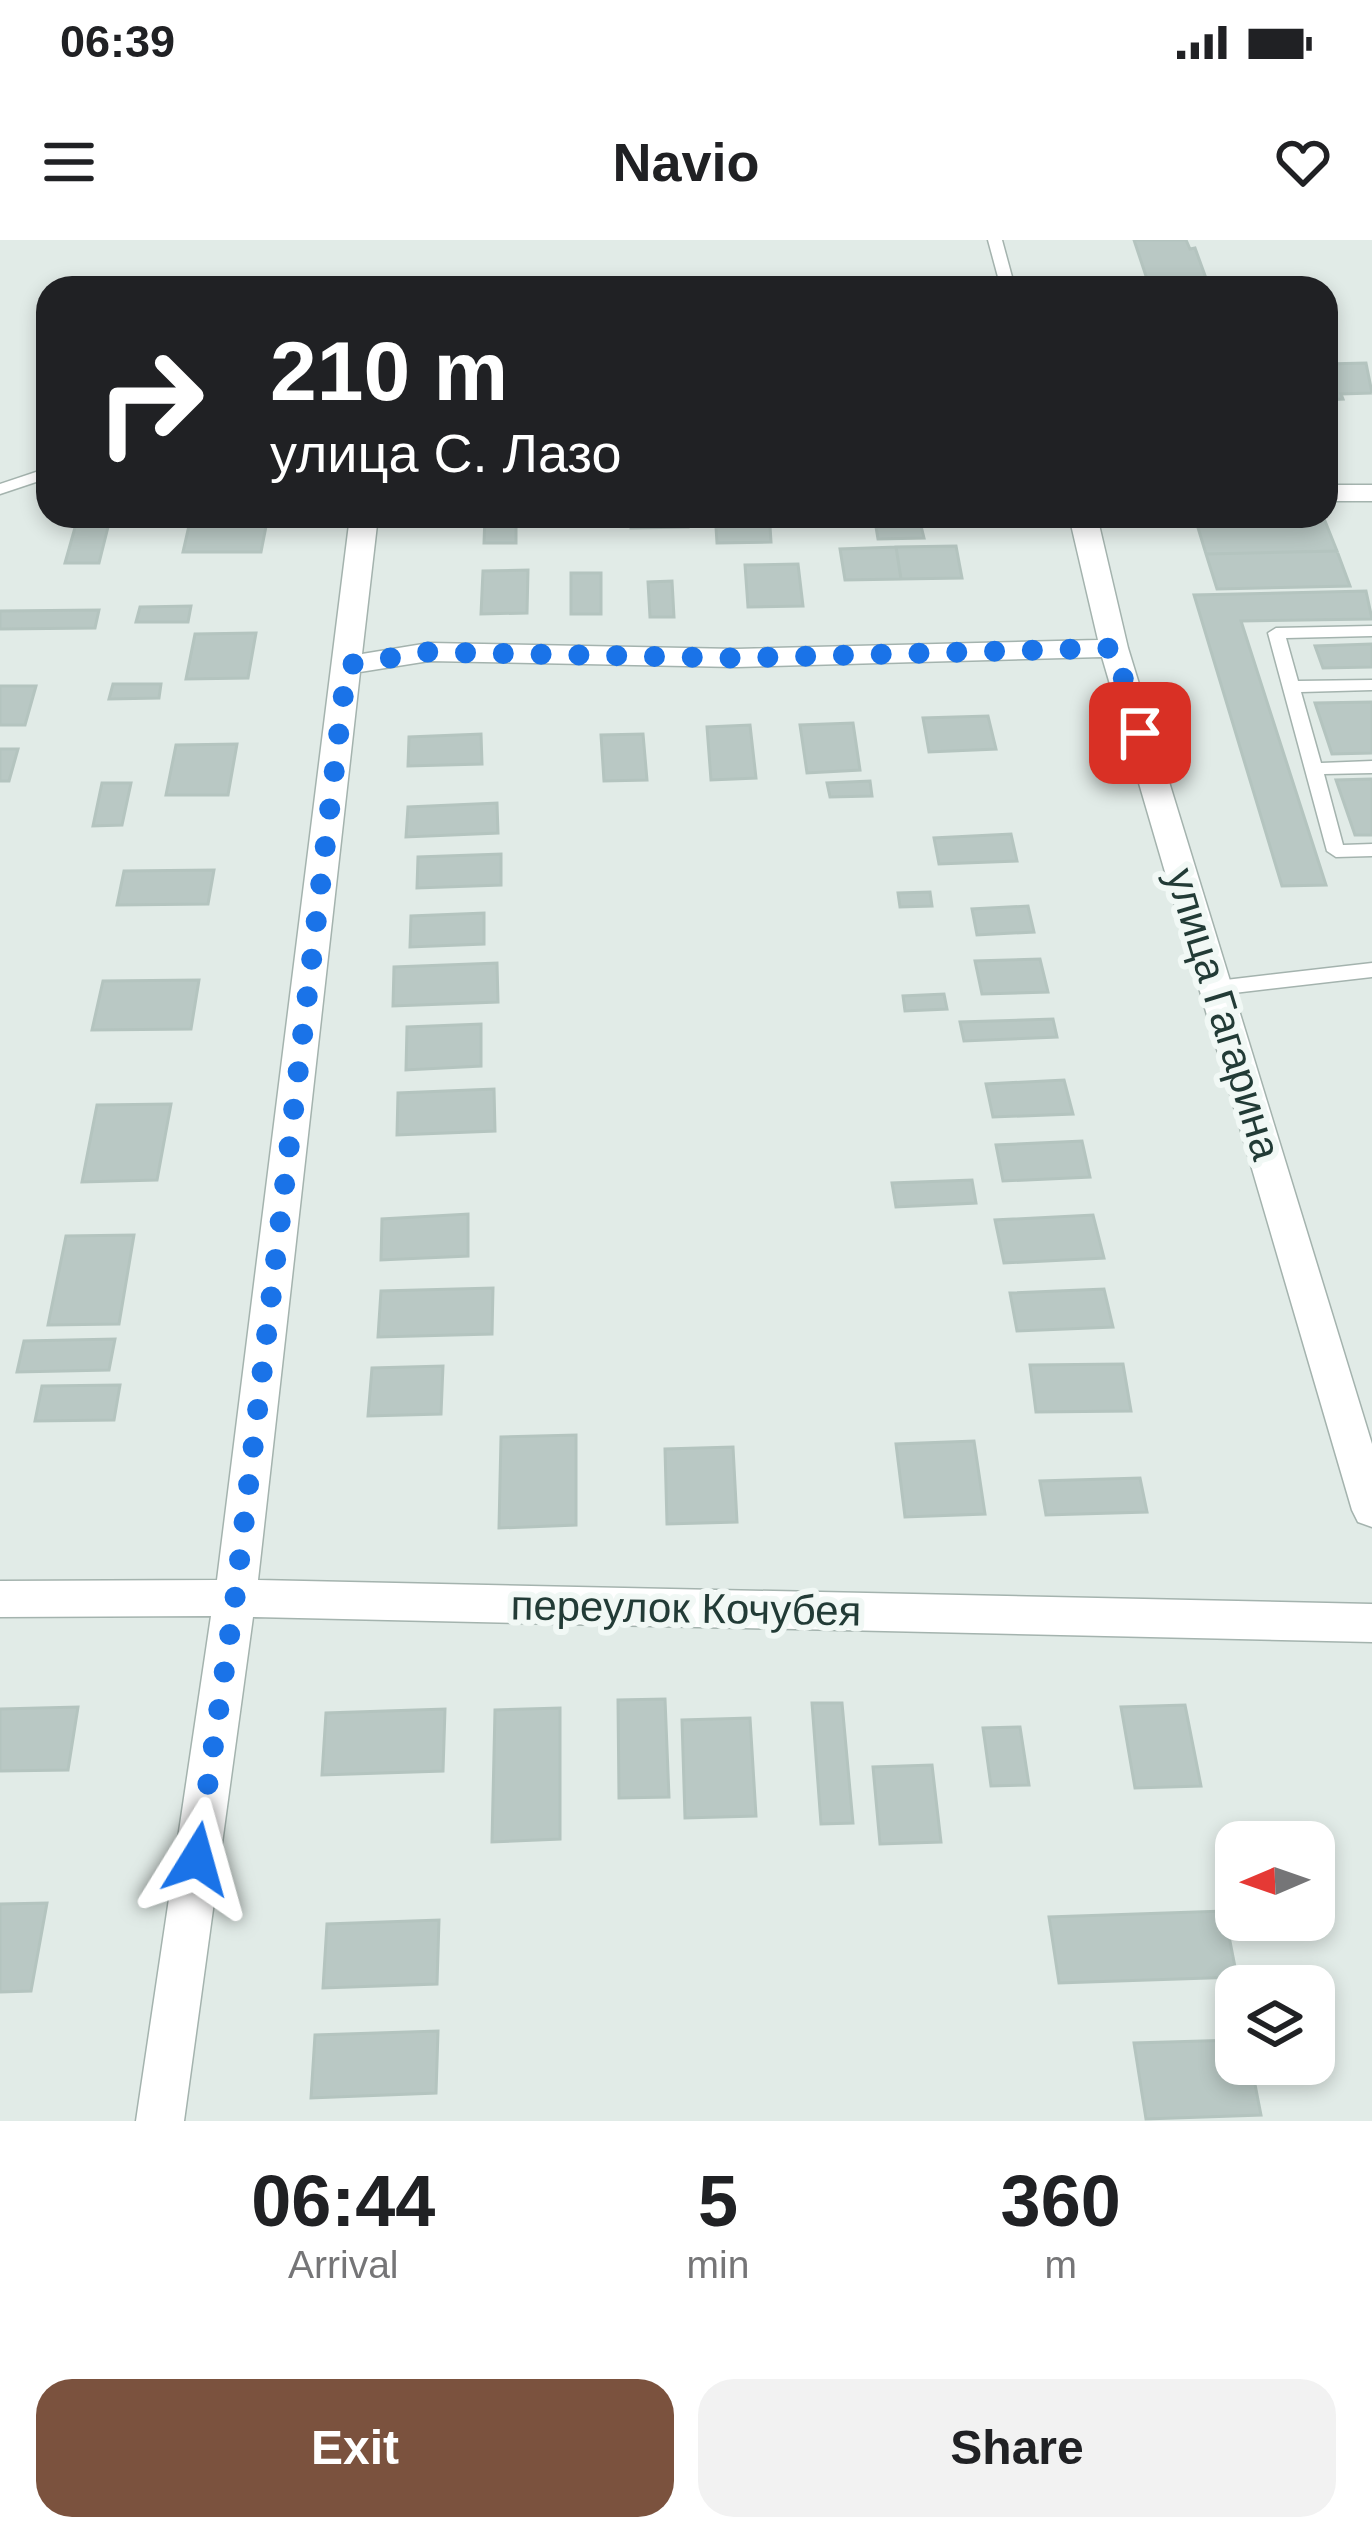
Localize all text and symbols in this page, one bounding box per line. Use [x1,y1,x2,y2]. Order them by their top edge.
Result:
text: 06:39 [60,16,175,67]
icon: menu [36,129,102,195]
icon: heart [1270,129,1336,195]
text: Navio [612,132,760,192]
icon: right [72,324,228,480]
text: 210 m [270,324,508,418]
text: улица С. Лазо [270,423,622,483]
pin [1089,682,1191,784]
icon: arrive [1107,700,1173,766]
street label: улица Гагарина [1157,863,1291,1166]
street label: переулок Кочубея [510,1581,862,1635]
position arrow [134,1796,260,1922]
north arrow [1215,1821,1335,1941]
map controls [1215,1821,1335,2085]
button: layers [1215,1965,1335,2085]
text: 06:44 [251,2161,435,2241]
text: 5 [698,2161,738,2241]
text: 360 [1001,2161,1121,2241]
text: Arrival [288,2243,399,2286]
text: min [687,2243,749,2286]
text: m [1044,2243,1077,2286]
button: Exit [36,2379,674,2517]
button: Share [698,2379,1336,2517]

